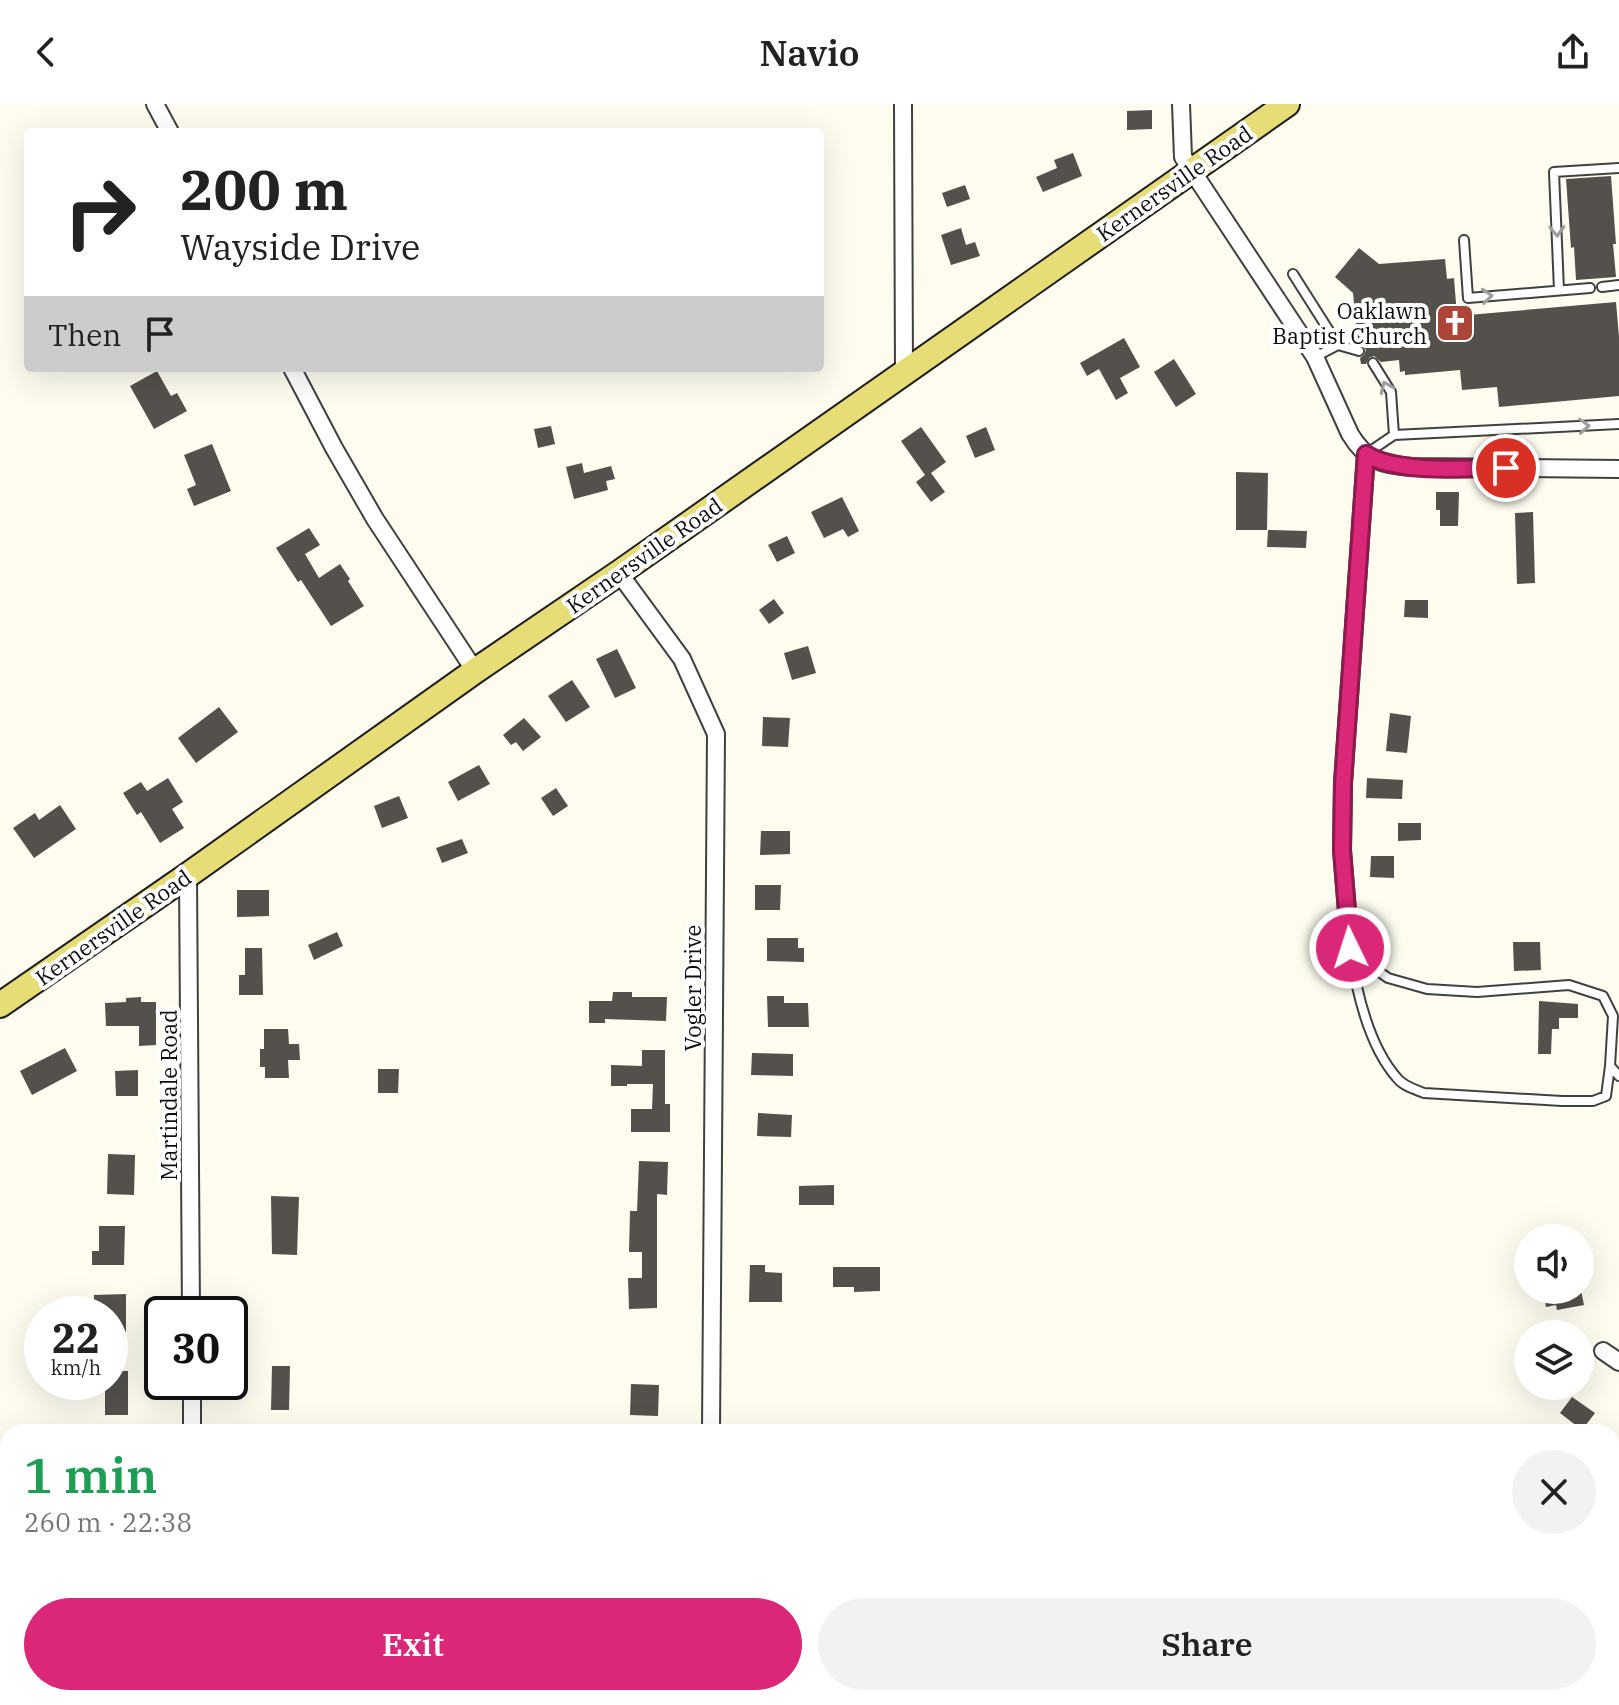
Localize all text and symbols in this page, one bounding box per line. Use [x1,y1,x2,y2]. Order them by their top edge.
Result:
text: Navio [759,29,860,76]
icon: back [24,30,68,74]
icon: share [1551,30,1595,74]
street label: Kernersville Road [1090,118,1258,248]
text: 200 m [180,153,348,225]
icon: right [48,160,152,264]
text: Wayside Drive [180,223,420,270]
one-way arrow [1548,225,1565,238]
one-way arrow [1481,288,1494,305]
place label: Oaklawn Baptist Church [1272,296,1427,350]
church icon: Oaklawn Baptist Church [1434,302,1476,344]
icon: arrive [138,312,182,356]
text: Then [48,315,122,354]
one-way arrow [1380,380,1396,395]
one-way arrow [1578,417,1591,434]
pin [1472,434,1540,502]
icon: arrive [1484,446,1528,490]
street label: Kernersville Road [560,490,728,620]
street label: Kernersville Road [29,862,197,992]
position arrow [1308,906,1392,990]
street label: Vogler Drive [678,925,707,1051]
street label: Martindale Road [154,1009,183,1181]
map controls [1514,1224,1594,1400]
button: sound [1514,1224,1594,1304]
speed limit sign: 30 [144,1296,248,1400]
text: 22 [52,1312,100,1364]
button: layers [1514,1320,1594,1400]
text: km/h [51,1354,101,1381]
text: 1 min [24,1444,157,1506]
button: close [1512,1450,1596,1534]
text: 260 m · 22:38 [24,1505,192,1539]
button: Exit [24,1598,802,1690]
button: Share [818,1598,1596,1690]

